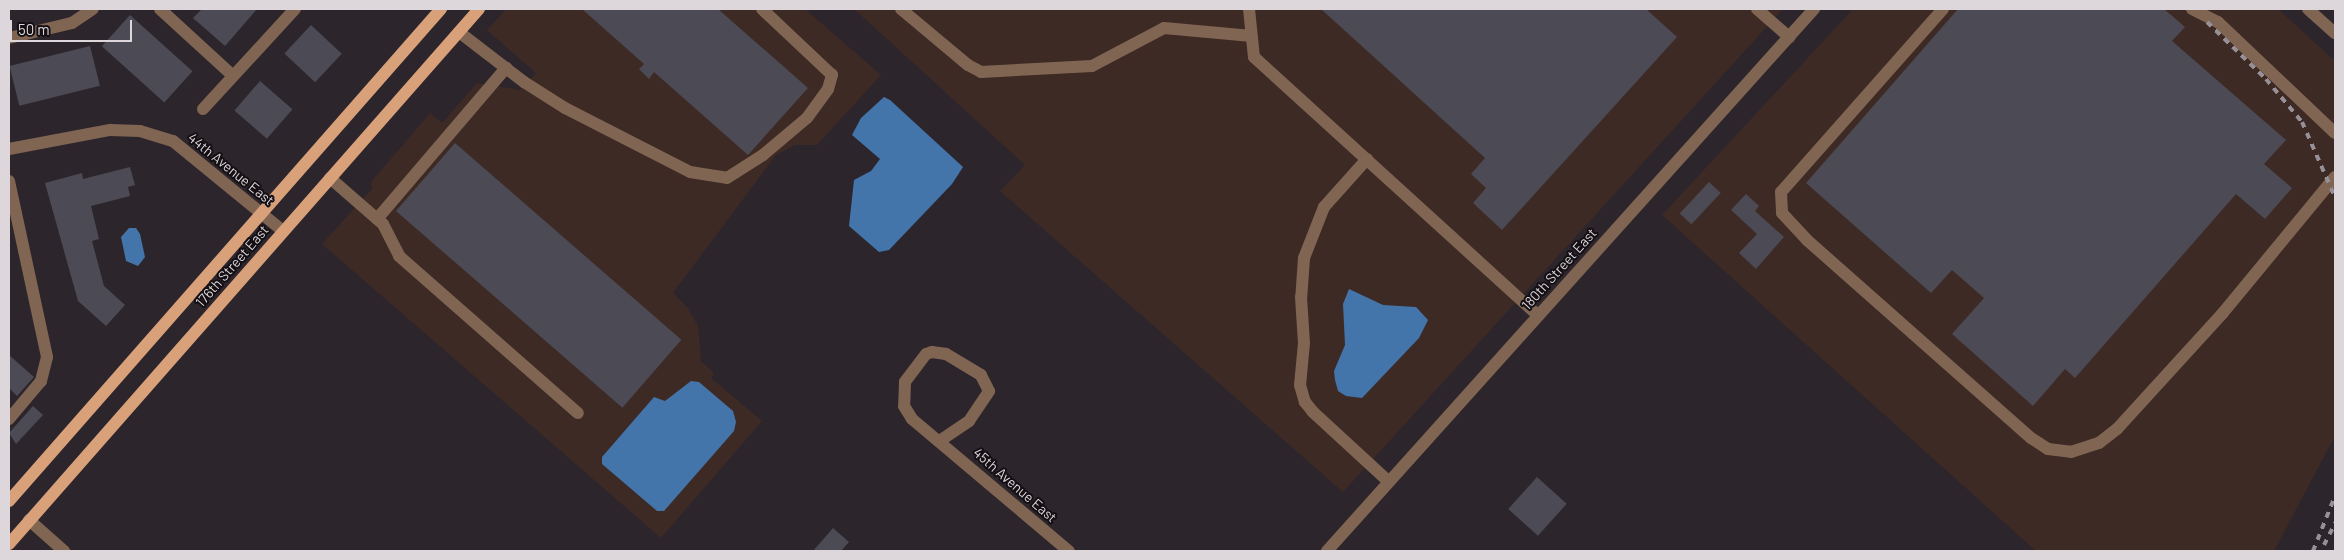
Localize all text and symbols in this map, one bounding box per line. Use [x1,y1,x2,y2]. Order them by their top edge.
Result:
scale bar [12,10,135,42]
text: 50 m [18,20,50,38]
street label: 44th Avenue East [185,129,277,209]
street label: 176th Street East [192,222,272,310]
street label: 180th Street East [1518,225,1600,313]
street label: 45th Avenue East [970,444,1060,526]

